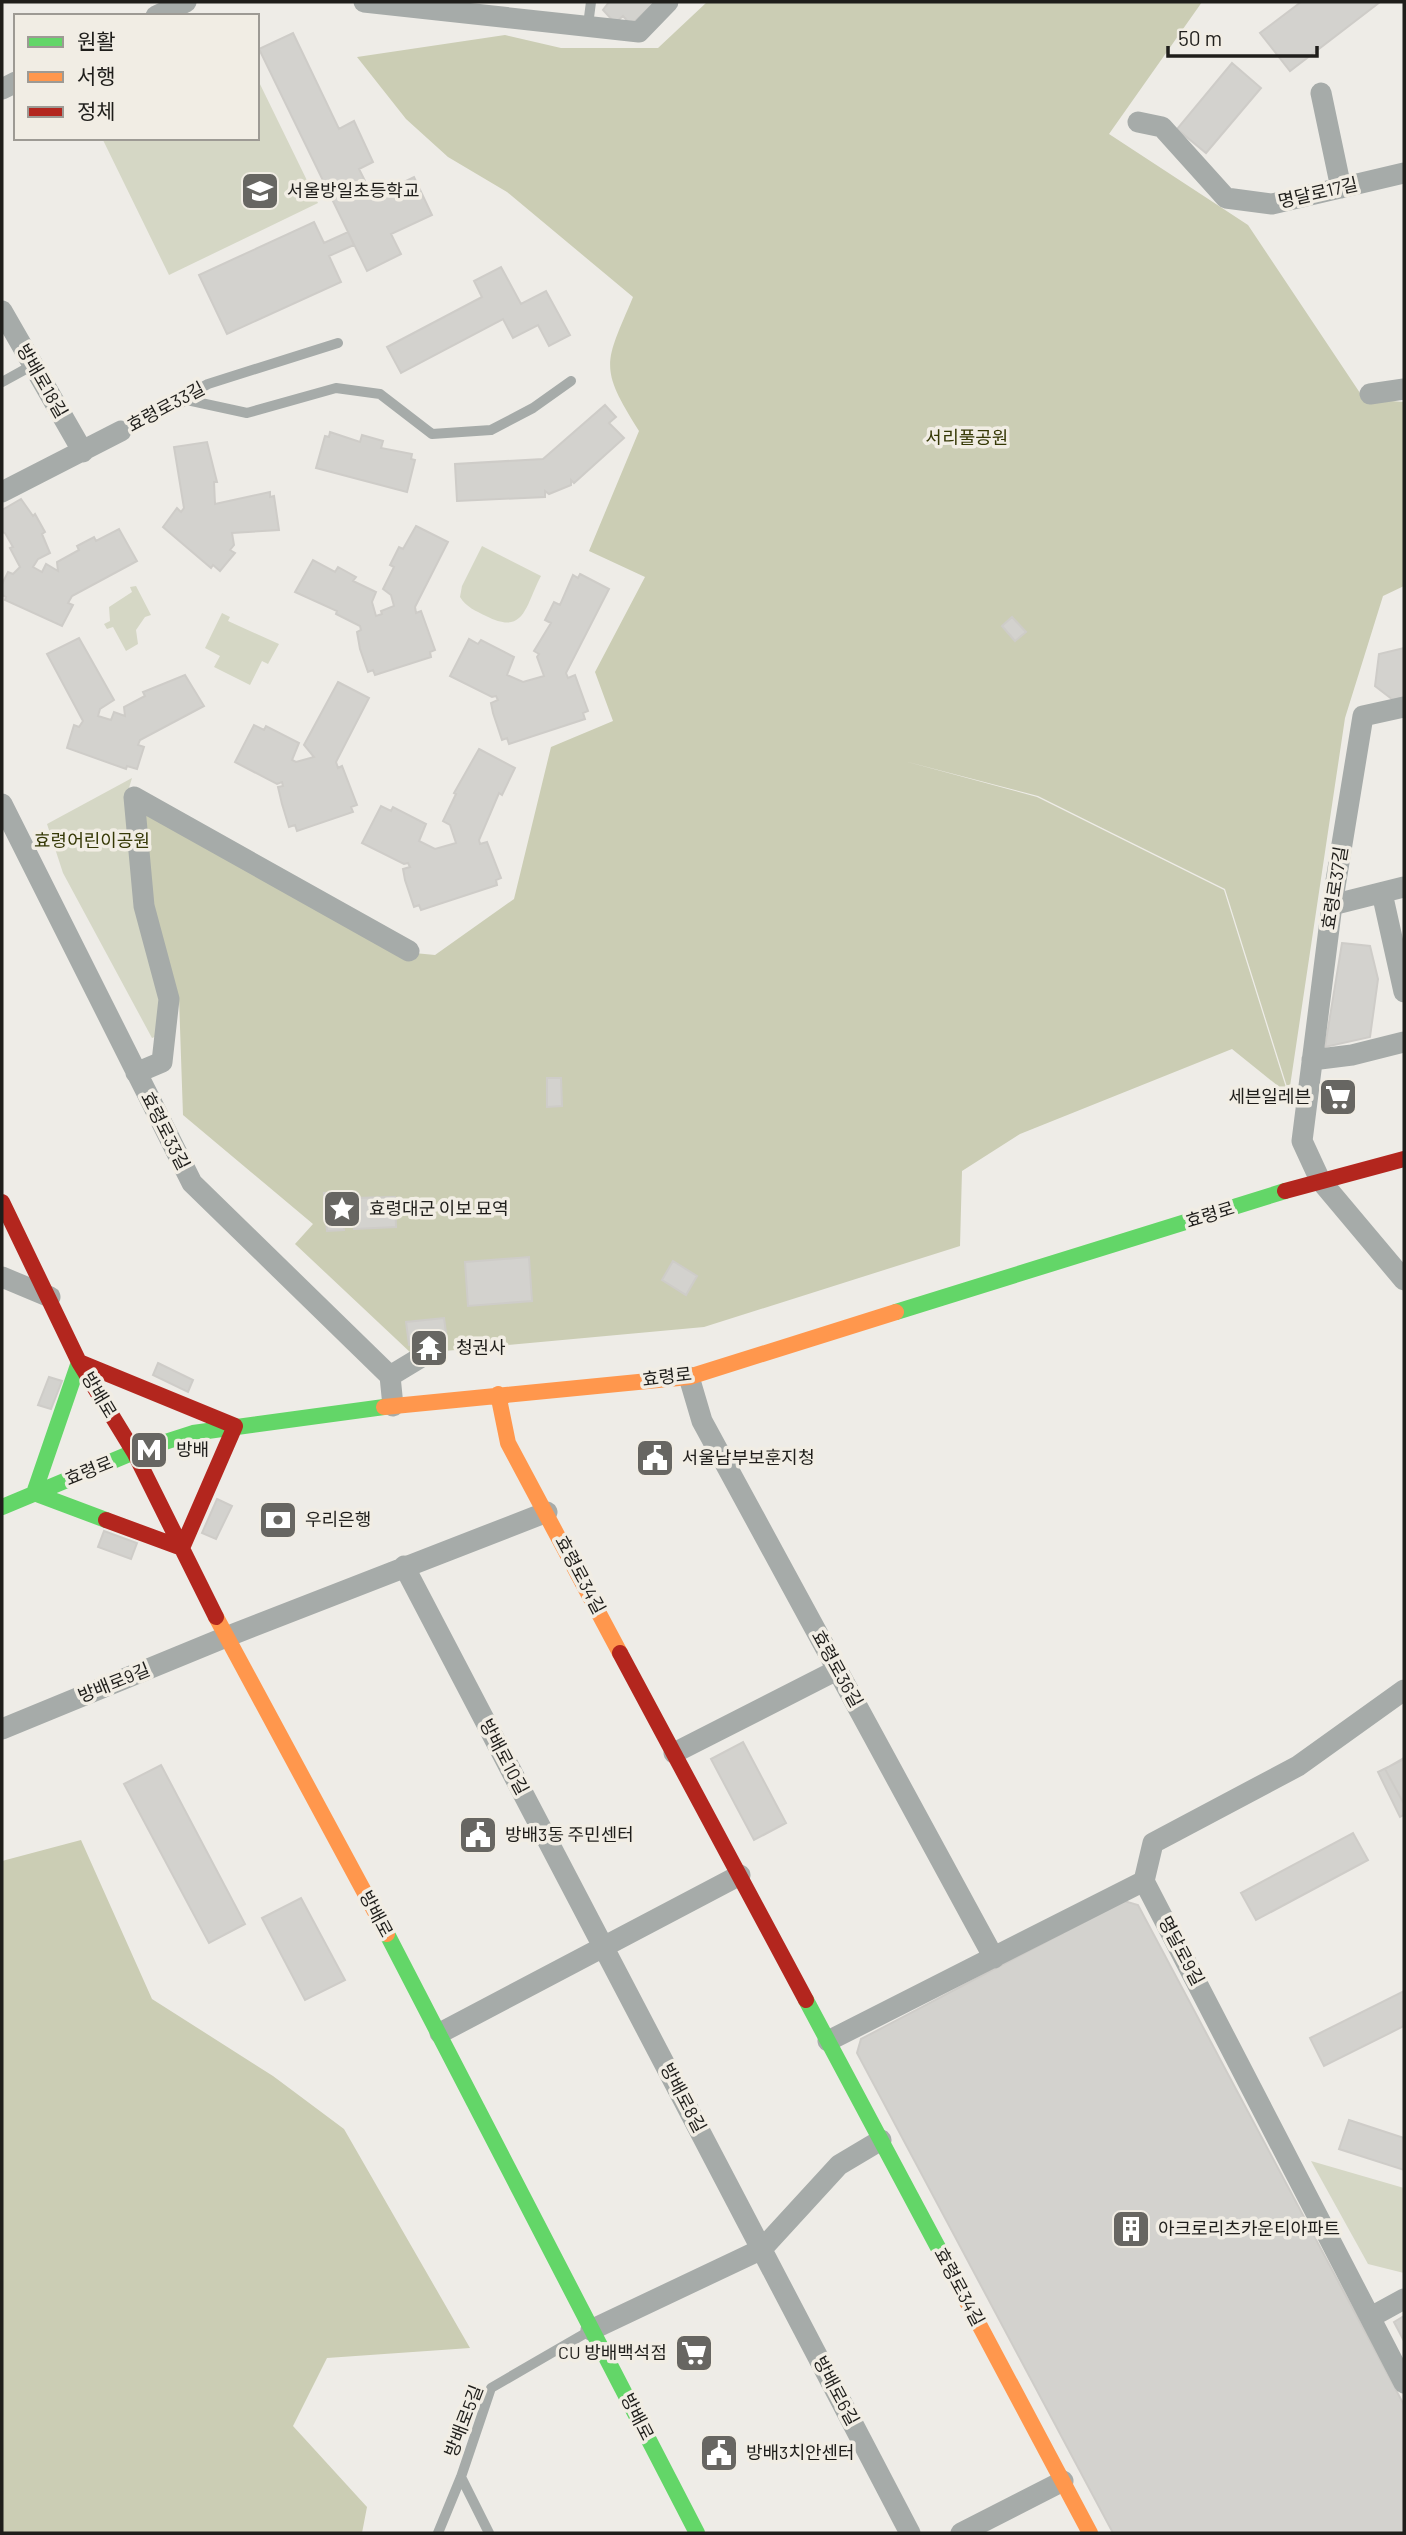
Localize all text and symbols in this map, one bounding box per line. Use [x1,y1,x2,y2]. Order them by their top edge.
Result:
legend [14,14,259,140]
scale bar [1168,14,1317,58]
text: 50 m [1178,25,1222,50]
text: 원활 [77,28,116,53]
text: 서행 [77,63,116,88]
text: 정체 [77,98,116,123]
school or university icon: 서울방일초등학교 [239,170,281,212]
street label: 명달로17길 [1276,172,1360,212]
place label: 서울방일초등학교 [287,179,419,201]
street label: 방배로18길 [13,340,73,421]
street label: 효령로33길 [123,377,208,436]
park label: 서리풀공원 [926,426,1008,448]
park label: 효령어린이공원 [34,829,150,851]
street label: 효령로37길 [1317,845,1351,931]
supermarket icon: 세븐일레븐 [1317,1076,1359,1118]
place label: 세븐일레븐 [1228,1085,1311,1107]
street label: 효령로33길 [137,1088,195,1173]
place icon: 효령대군 이보 묘역 [321,1188,363,1230]
street label: 효령로 [1183,1196,1237,1232]
place label: 효령대군 이보 묘역 [369,1197,509,1219]
temple icon: 청권사 [408,1327,450,1369]
place label: 청권사 [456,1336,506,1358]
street label: 효령로 [641,1362,693,1390]
street label: 방배로 [78,1368,122,1421]
metro station icon: 방배 [128,1429,170,1471]
public building icon: 서울남부보훈지청 [634,1437,676,1479]
place label: 방배 [176,1438,209,1460]
place label: 서울남부보훈지청 [682,1446,814,1468]
street label: 효령로 [61,1451,116,1490]
bank icon: 우리은행 [257,1499,299,1541]
place label: 우리은행 [305,1508,371,1530]
street label: 효령로34길 [551,1532,611,1617]
street label: 효령로36길 [808,1626,868,1711]
street label: 방배로9길 [74,1658,153,1706]
street label: 방배로10길 [476,1715,534,1798]
public building icon: 방배3동 주민센터 [457,1814,499,1856]
place label: 방배3동 주민센터 [505,1823,634,1845]
street label: 방배로 [356,1886,398,1941]
street label: 명달로9길 [1154,1912,1209,1989]
street label: 방배로8길 [656,2059,711,2136]
building icon: 아크로리츠카운티아파트 [1110,2208,1152,2250]
place label: 아크로리츠카운티아파트 [1158,2217,1340,2239]
street label: 효령로34길 [930,2244,990,2329]
supermarket icon: CU 방배백석점 [673,2332,715,2374]
place label: CU 방배백석점 [558,2341,667,2363]
street label: 방배로6길 [809,2352,864,2429]
street label: 방배로5길 [439,2381,487,2460]
street label: 방배로 [617,2389,659,2444]
public building icon: 방배3치안센터 [698,2432,740,2474]
place label: 방배3치안센터 [746,2441,855,2463]

